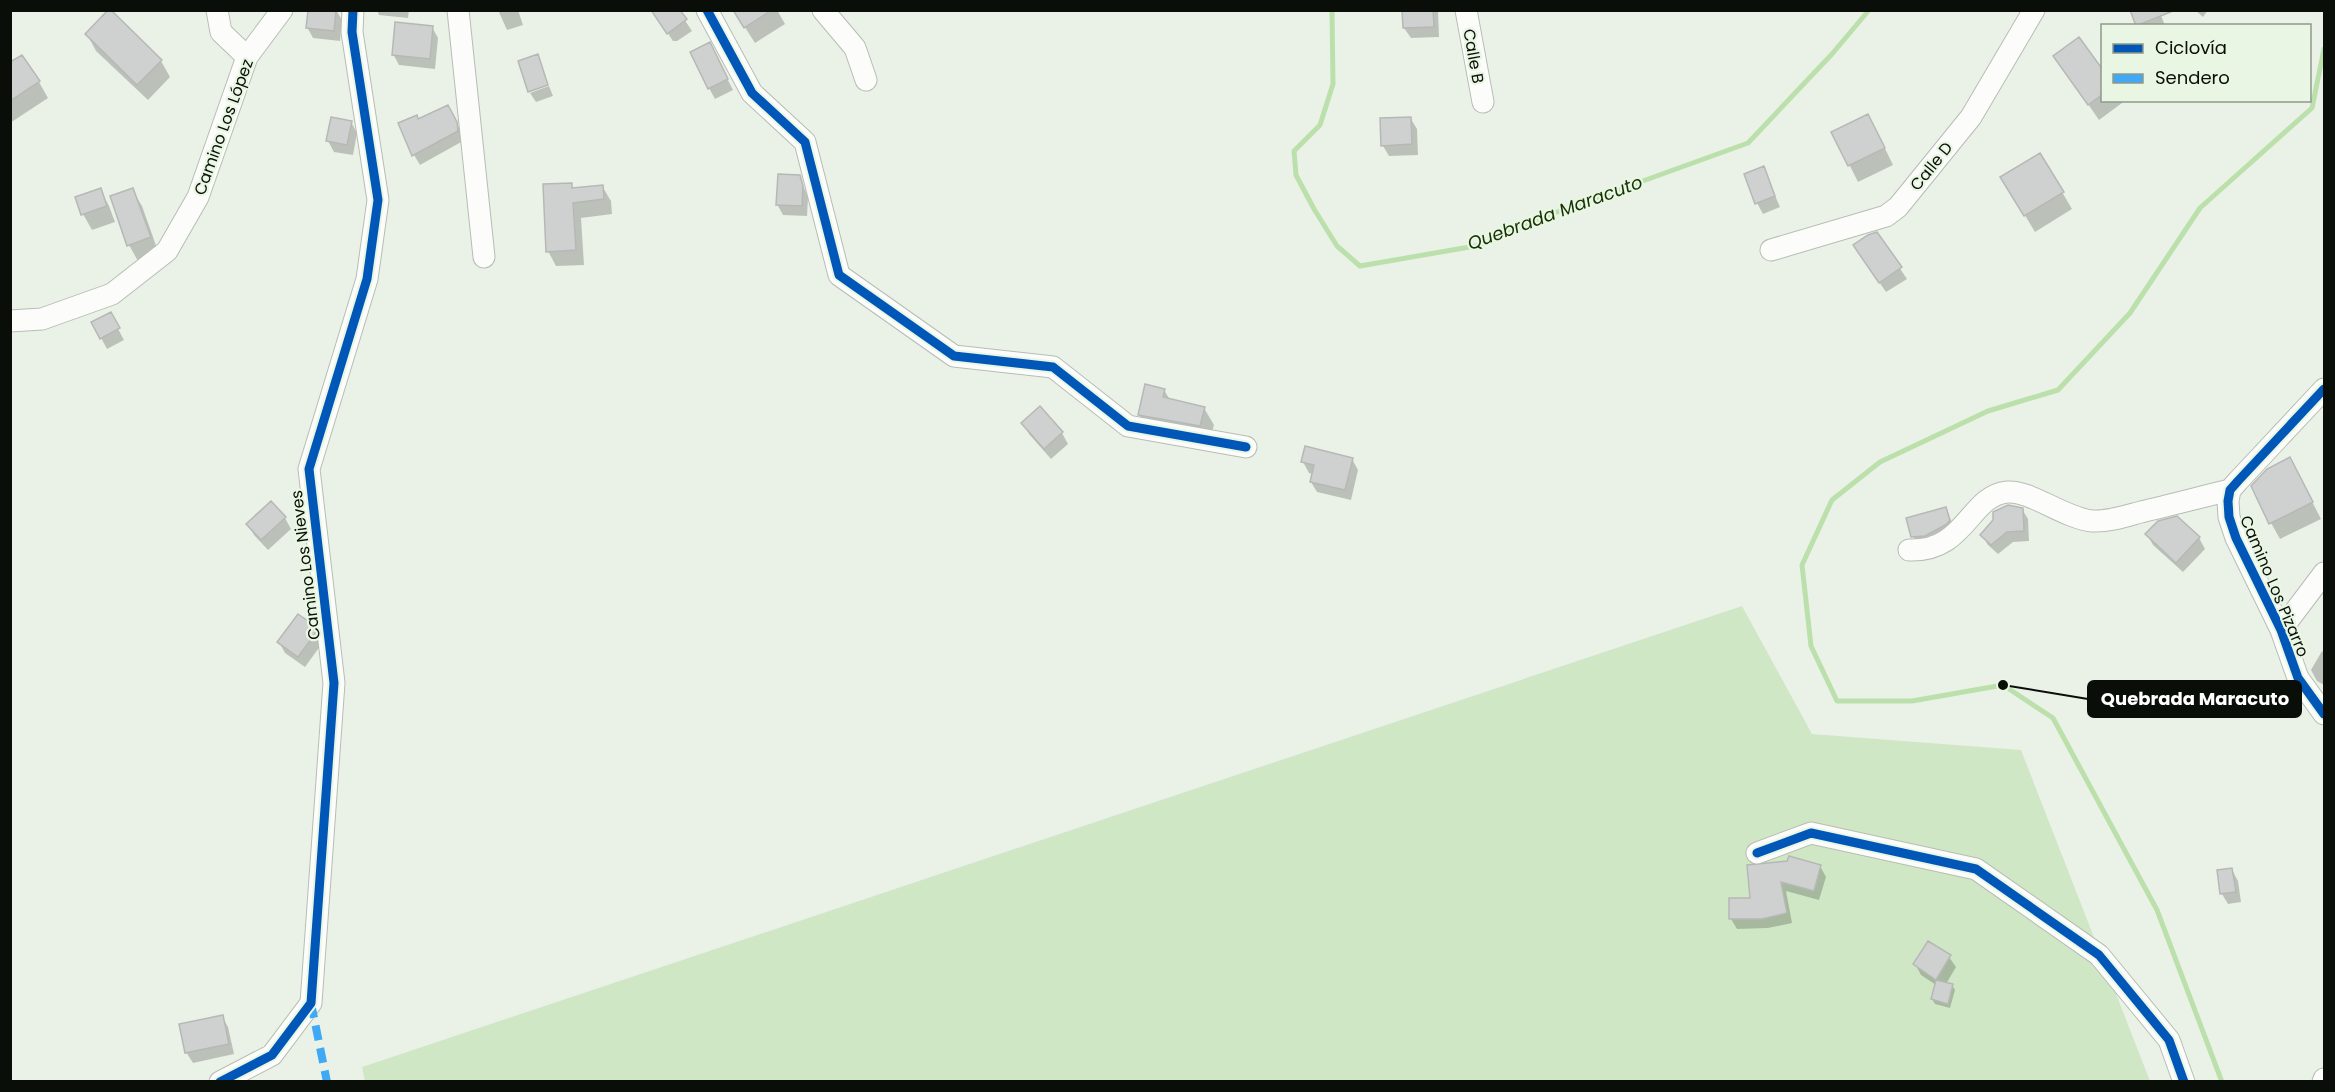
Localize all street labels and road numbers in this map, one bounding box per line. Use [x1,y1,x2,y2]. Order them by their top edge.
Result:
street label: Calle B [1457,27,1490,85]
street label: Camino Los López [188,56,259,198]
street label: Calle D [1905,137,1958,196]
street label: Camino Los Nieves [285,489,326,641]
street label: Camino Los Pizarro [2234,512,2315,660]

